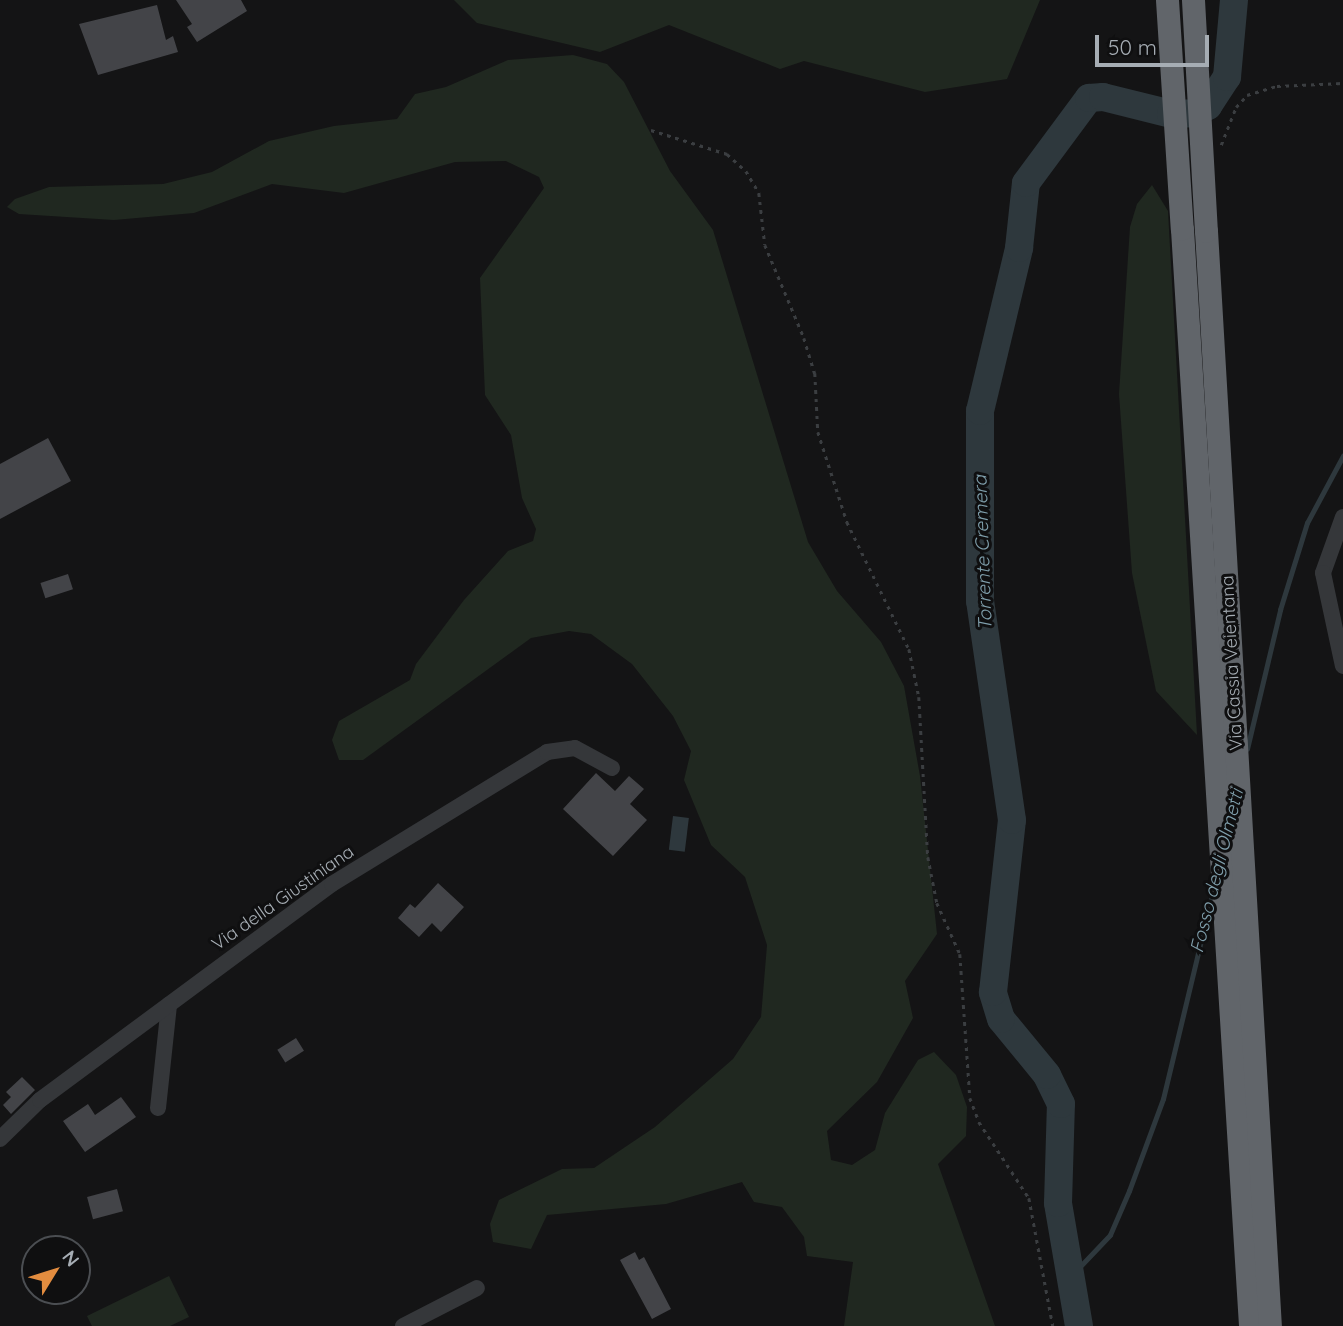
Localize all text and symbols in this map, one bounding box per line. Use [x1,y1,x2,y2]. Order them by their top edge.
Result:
scale bar [1098,21,1212,65]
text: 50 m [1108,34,1157,60]
water label: Torrente Cremera [969,475,997,631]
street label: Via Cassia Veientana [1217,575,1247,751]
water label: Fosso degli Olmetti [1186,787,1248,955]
street label: Via della Giustiniana [208,841,358,955]
north arrow [21,1235,91,1305]
text: N [57,1245,85,1271]

